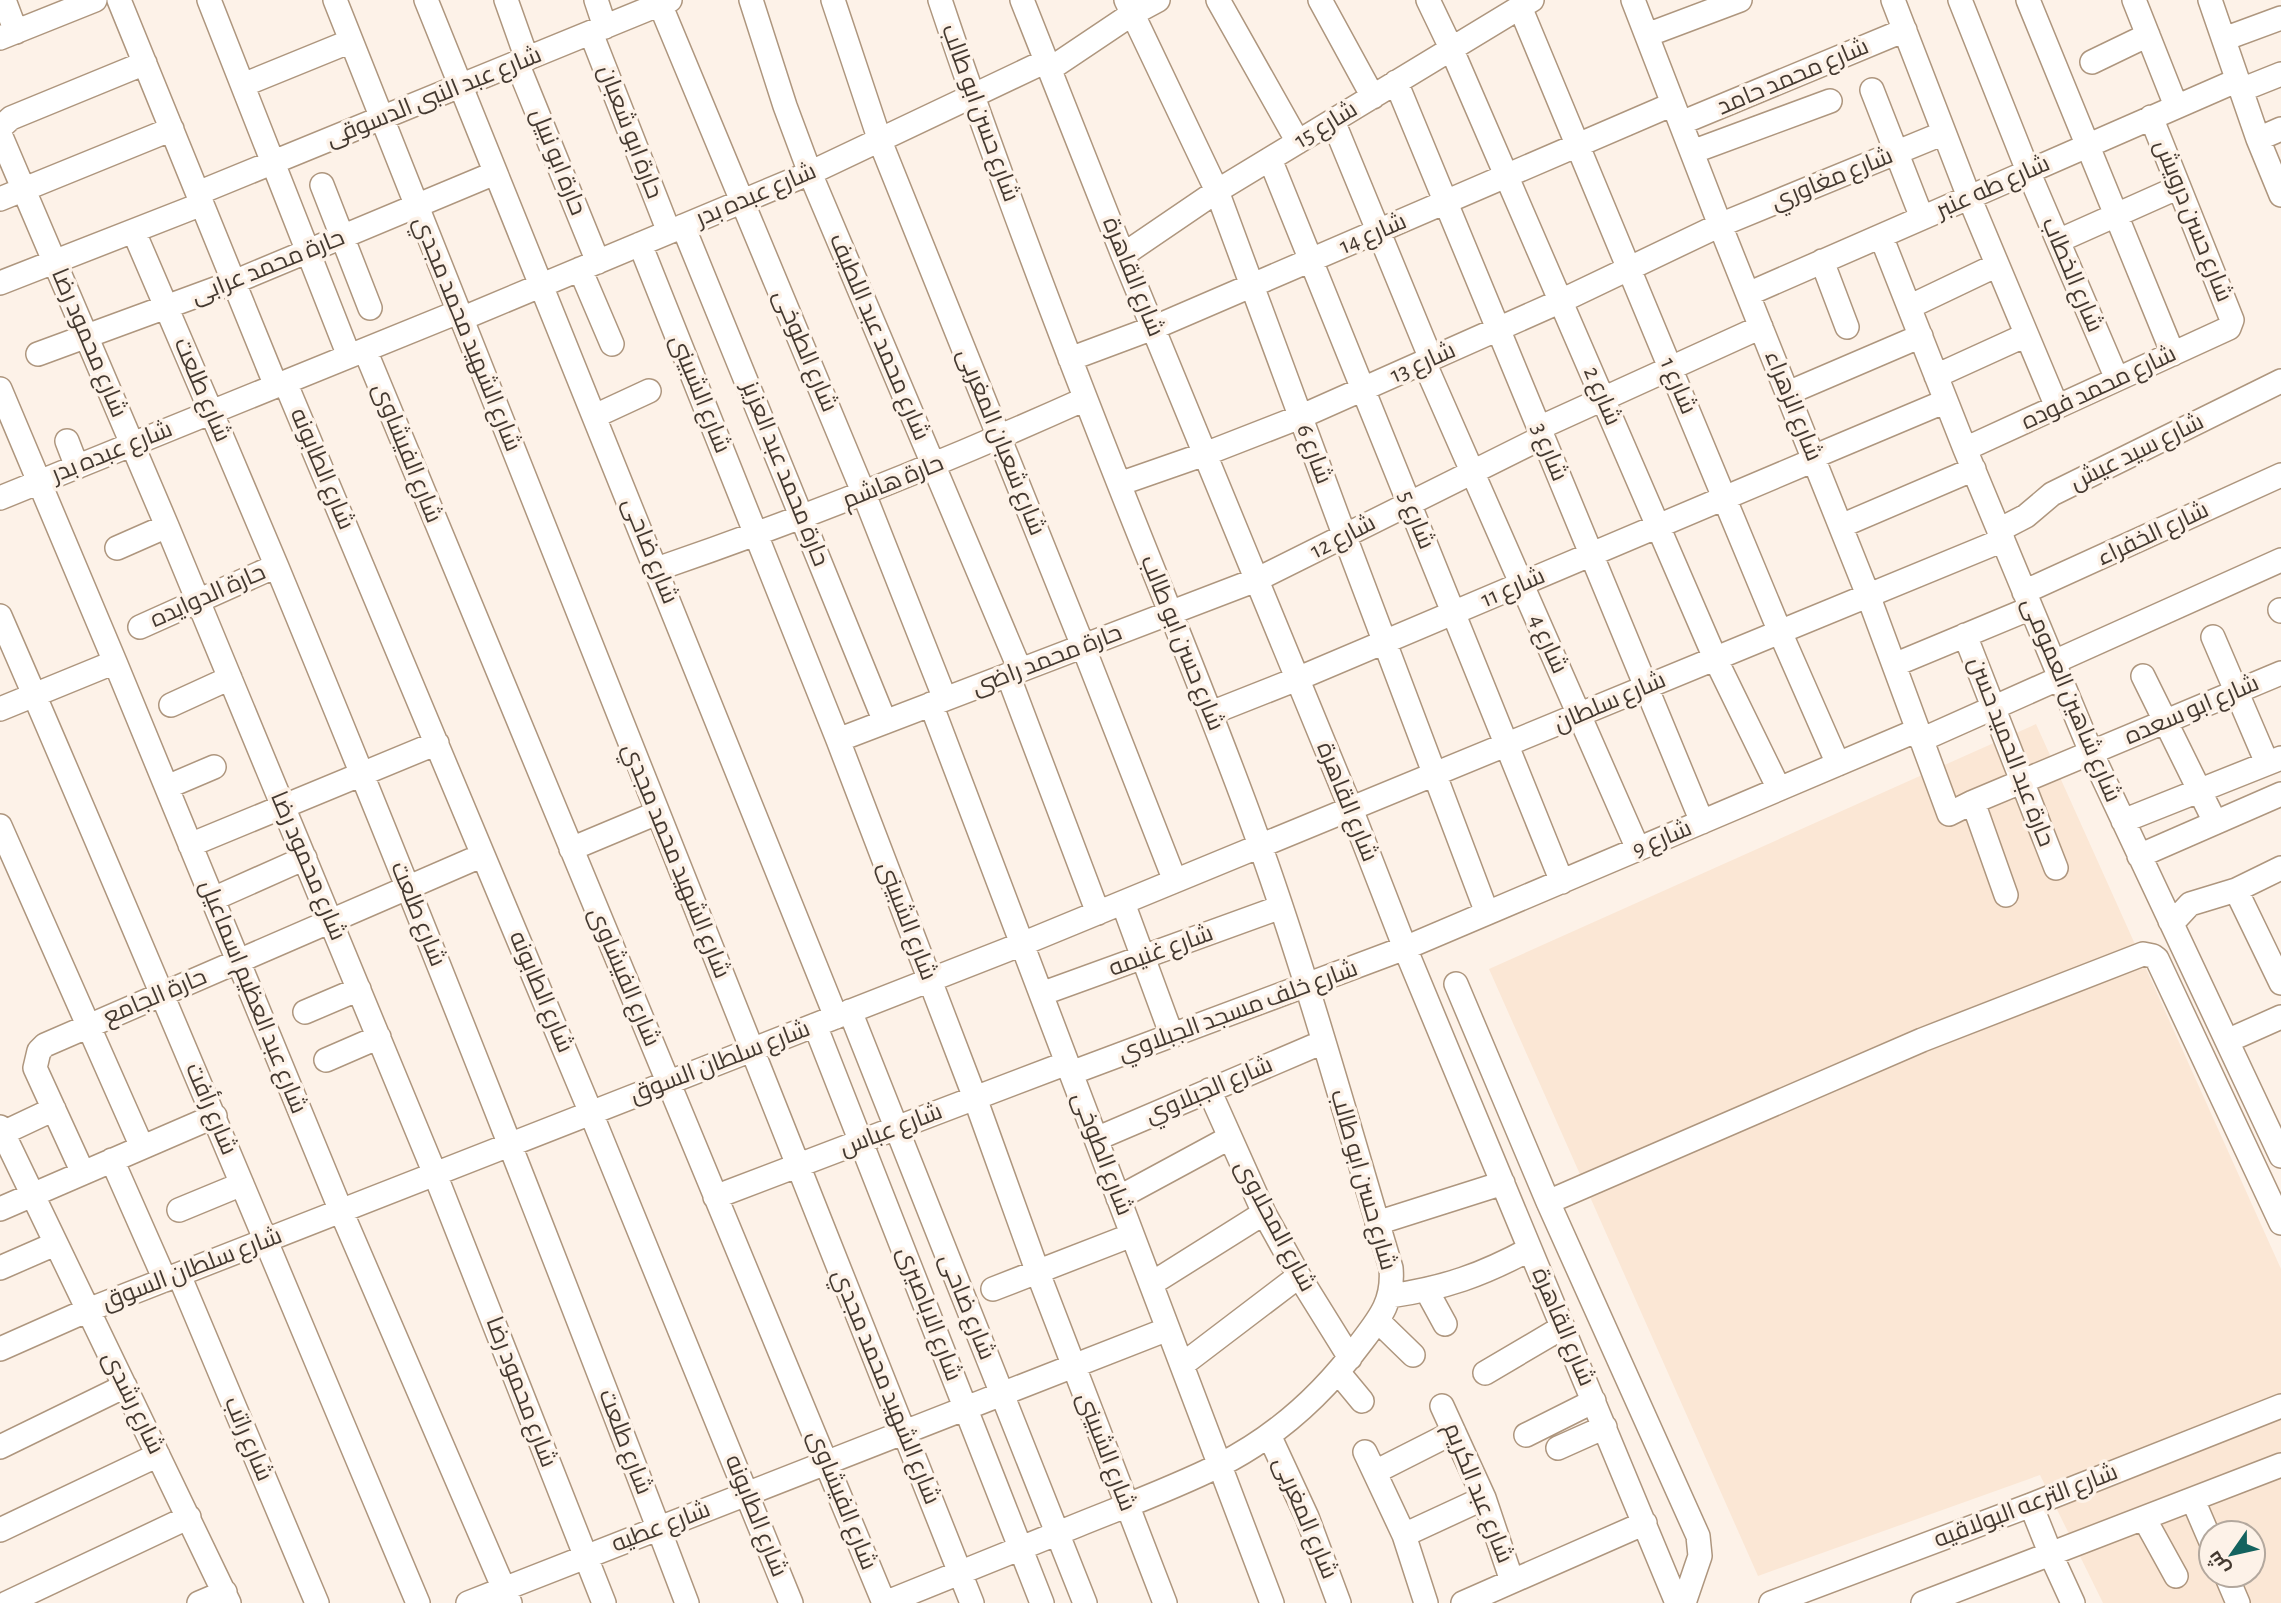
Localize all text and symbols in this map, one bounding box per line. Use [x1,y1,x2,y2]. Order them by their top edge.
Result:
street label: شارع حسن ابو طالب [934,21,1024,206]
street label: شارع محمد حامد [1713,33,1873,122]
street label: شارع عبد النبى الدسوقى [323,42,546,154]
street label: حارة ابو شعبان [593,62,667,202]
street label: شارع 15 [1290,96,1363,156]
street label: حارة ابو نبيل [525,105,590,219]
street label: شارع حسن درويش [2147,136,2237,306]
street label: شارع مغاوري [1767,143,1898,219]
street label: شارع طه عنبر [1930,150,2055,226]
street label: شارع عبده بدر [690,158,821,235]
street label: شارع 14 [1336,208,1411,262]
street label: شارع الشهيد محمد مجدي [404,213,526,457]
street label: شارع القاهرة [1095,214,1169,341]
street label: شارع الخطاب [2034,214,2108,337]
street label: حارة محمد عرابى [188,225,348,310]
street label: شارع محمد عبد اللطيف [822,230,934,445]
street label: شارع محمود رضا [44,265,132,422]
street label: شارع الطوخى [766,286,842,417]
street label: شارع الشبينى [663,331,735,458]
street label: شارع طلعت [167,334,236,447]
street label: شارع 13 [1386,337,1460,391]
street label: شارع محمد فوده [2018,341,2181,437]
street label: شارع شعبان المغربى [950,345,1050,540]
street label: شارع الزهراء [1757,347,1827,466]
street label: شارع 1 [1653,354,1701,419]
street label: شارع 2 [1576,363,1626,430]
street label: حارة محمد عبد العزيز [736,376,833,570]
street label: شارع الفيشاوى [365,379,447,527]
street label: شارع الطابونه [283,404,359,534]
street label: شارع سيد عيش [2066,408,2209,497]
street label: شارع عبده بدر [46,416,177,491]
street label: شارع 3 [1524,419,1572,486]
street label: شارع 6 [1289,421,1337,488]
street label: حارة هاشم [839,450,948,516]
street label: شارع 5 [1391,487,1439,554]
street label: شارع ضاحى [615,494,683,608]
street label: شارع الخفراء [2093,497,2214,573]
street label: شارع 12 [1306,510,1381,566]
street label: شارع حسن ابو طالب [1133,552,1229,735]
street label: حارة الدوايده [147,560,269,632]
street label: شارع 11 [1477,563,1550,615]
street label: شارع شاهين العمومى [2014,594,2126,807]
street label: شارع 4 [1522,610,1572,678]
street label: حارة محمد راضى [969,620,1126,701]
street label: حارة عبد الحميد حسن [1963,654,2058,850]
street label: شارع سلطان [1550,667,1671,739]
street label: شارع ابو سعده [2121,670,2264,752]
street label: شارع القاهرة [1309,739,1383,866]
street label: شارع الشهيد محمد مجدي [613,740,735,984]
street label: شارع محمود رضا [263,788,351,945]
street label: شارع 9 [1629,815,1696,865]
street label: شارع طلعت [383,858,451,971]
street label: شارع الشبينى [871,858,942,985]
street label: شارع عبد العظيم اسماعيل [192,877,312,1118]
street label: شارع الفيشاوى [581,904,665,1051]
street label: شارع غنيمه [1105,920,1217,984]
street label: شارع الطابونه [502,927,578,1057]
street label: شارع خلف مسجد الجبلاوي [1115,956,1363,1070]
street label: حارة الجامع [100,964,211,1032]
street label: شارع سلطان السوق [626,1016,815,1110]
street label: شارع الجبلاوي [1141,1052,1278,1132]
street label: شارع رأفت [178,1058,246,1160]
street label: شارع حسن ابو طالب [1323,1087,1401,1274]
street label: شارع الطوخى [1065,1089,1137,1220]
street label: شارع عباس [836,1099,947,1163]
street label: شارع المحلاوى [1228,1156,1320,1297]
street label: شارع سلطان السوق [98,1223,287,1317]
street label: شارع الاباصيرى [890,1243,966,1385]
street label: شارع ضاحى [932,1250,1000,1364]
street label: شارع القاهرة [1525,1264,1600,1391]
street label: شارع الشهيد محمد مجدي [823,1266,945,1510]
street label: شارع محمود رضا [479,1313,562,1472]
street label: شارع رشدى [95,1347,169,1459]
street label: شارع طلعت [591,1386,657,1499]
street label: شارع الشبينى [1070,1389,1141,1516]
street label: شارع راتب [217,1393,277,1486]
street label: شارع عبد الكريم [1436,1419,1518,1568]
street label: شارع الفيشاوى [800,1426,882,1574]
street label: شارع الطابونه [718,1451,792,1581]
street label: شارع المغربى [1266,1453,1342,1584]
street label: شارع الترعه البولاقيه [1930,1459,2122,1555]
street label: شارع عطيه [608,1496,715,1560]
north arrow [2197,1519,2267,1589]
text: ش [2204,1547,2235,1579]

